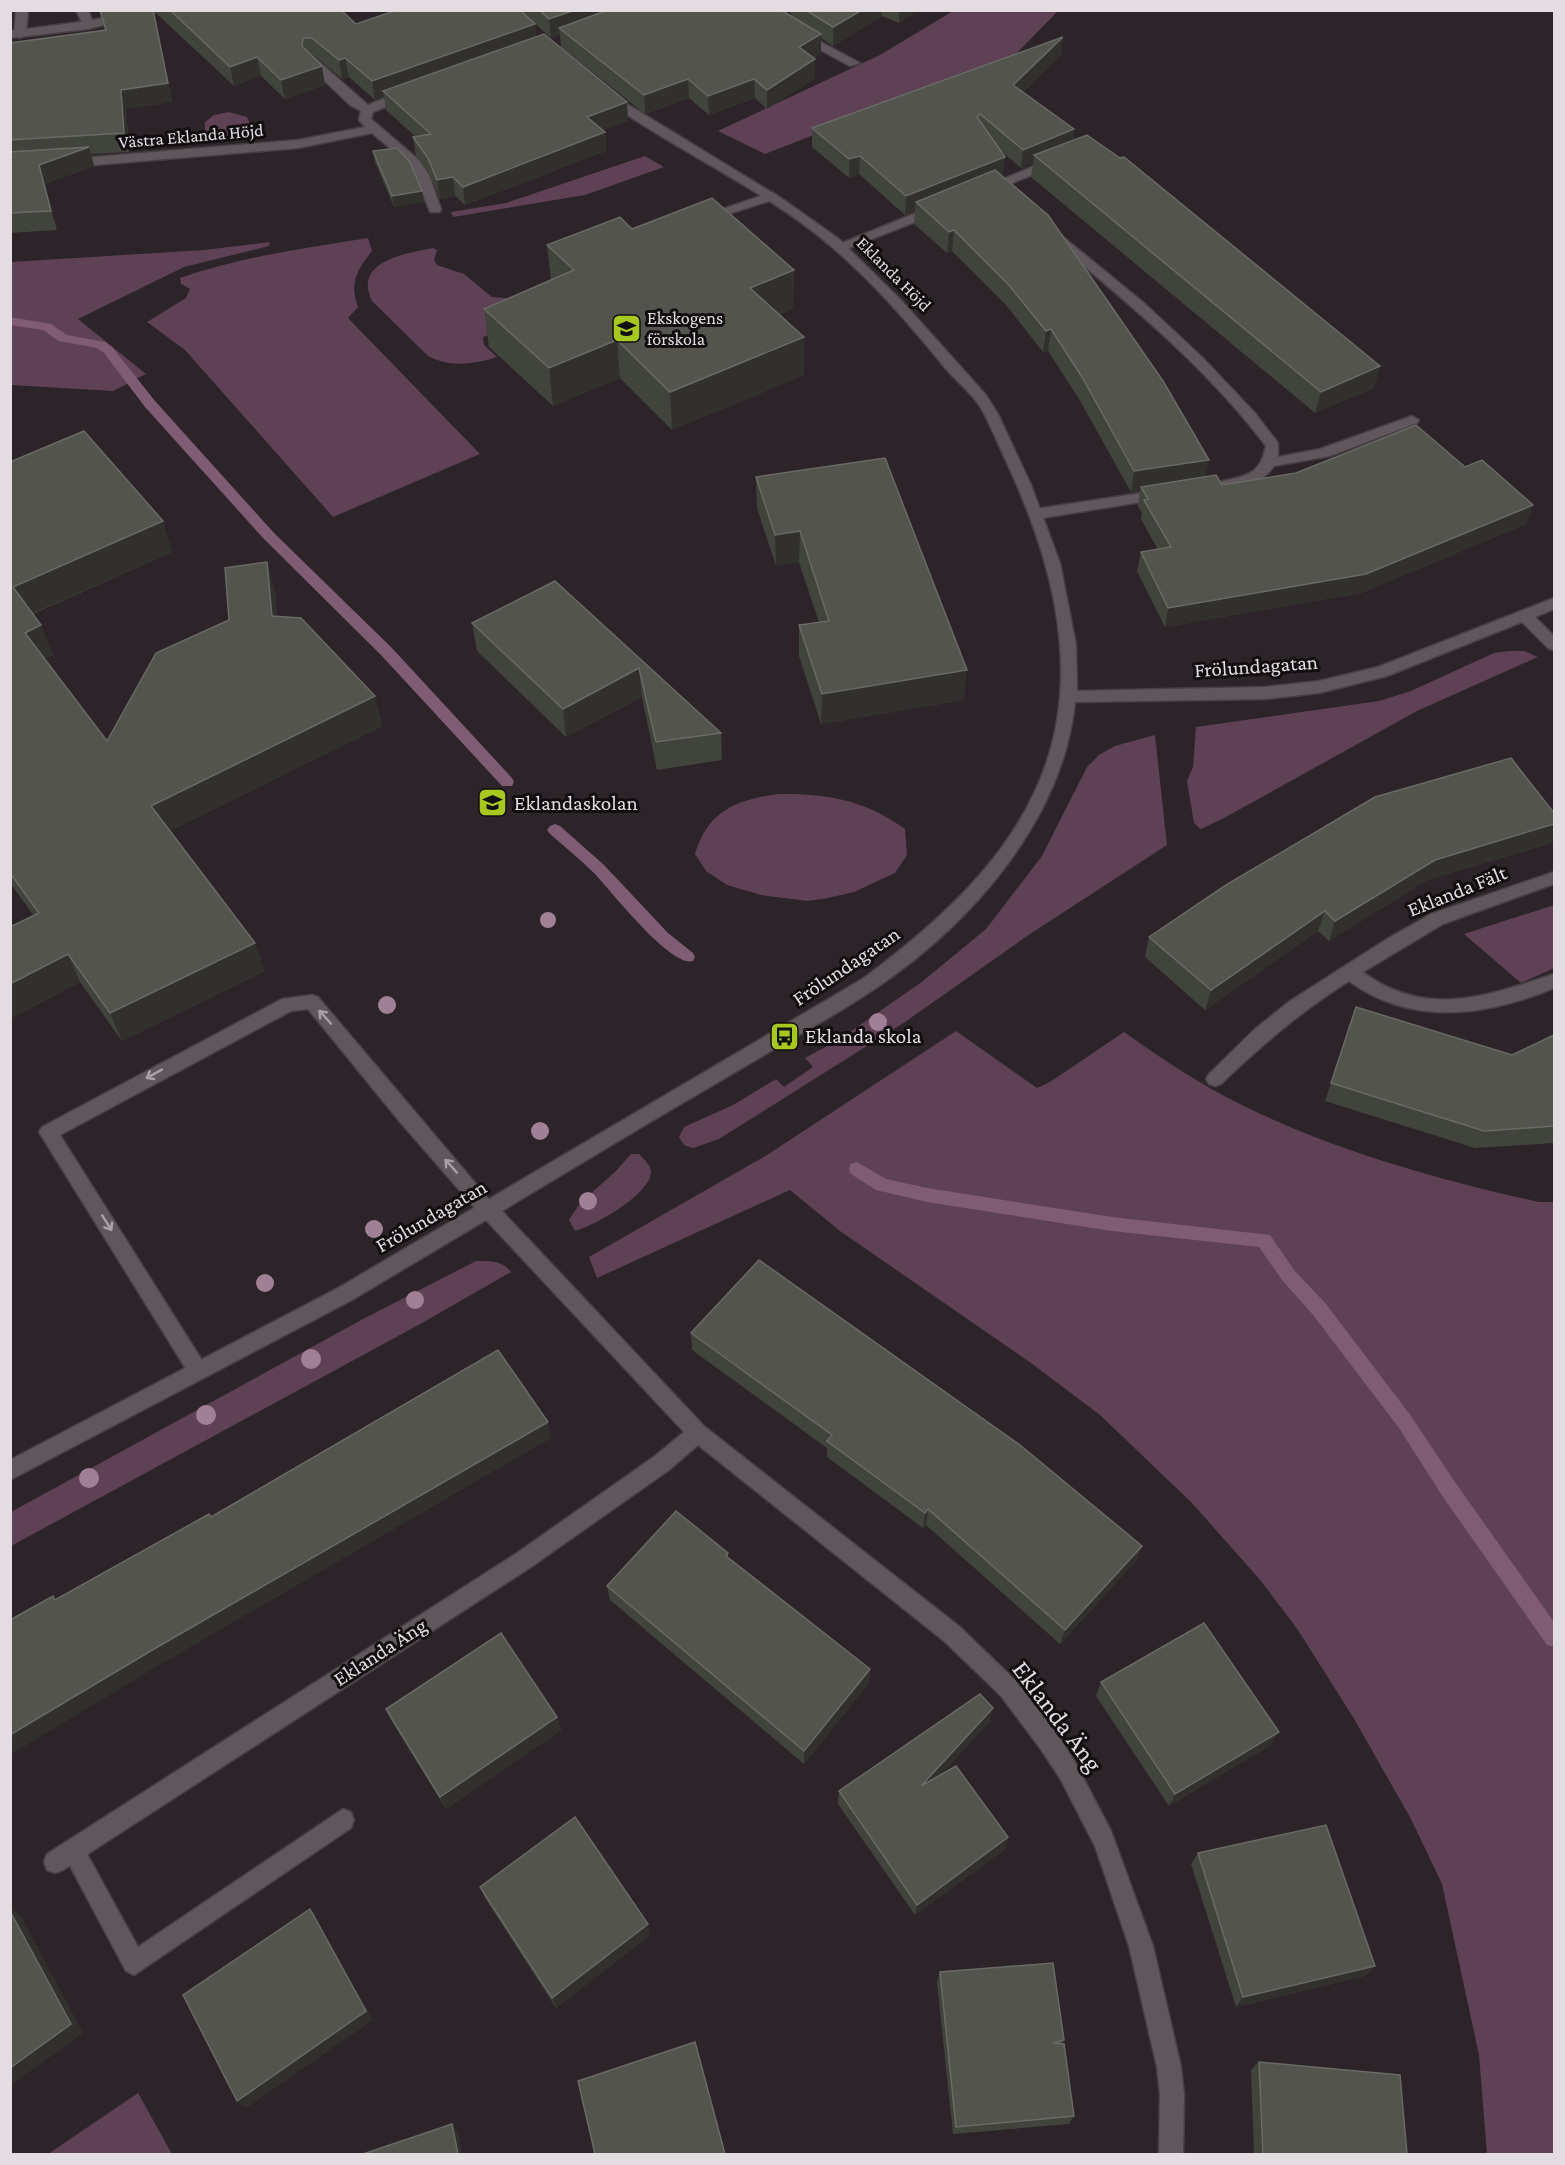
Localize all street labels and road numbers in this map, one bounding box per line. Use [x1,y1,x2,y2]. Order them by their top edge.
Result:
street label: Västra Eklanda Höjd [118,120,265,153]
street label: Eklanda Höjd [852,233,936,316]
street label: Frölundagatan [1193,650,1319,682]
street label: Eklanda Fält [1404,860,1511,922]
street label: Frölundagatan [788,921,904,1011]
street label: Frölundagatan [371,1175,491,1257]
street label: Eklanda Äng [329,1613,431,1691]
street label: Eklanda Äng [1007,1655,1109,1778]

